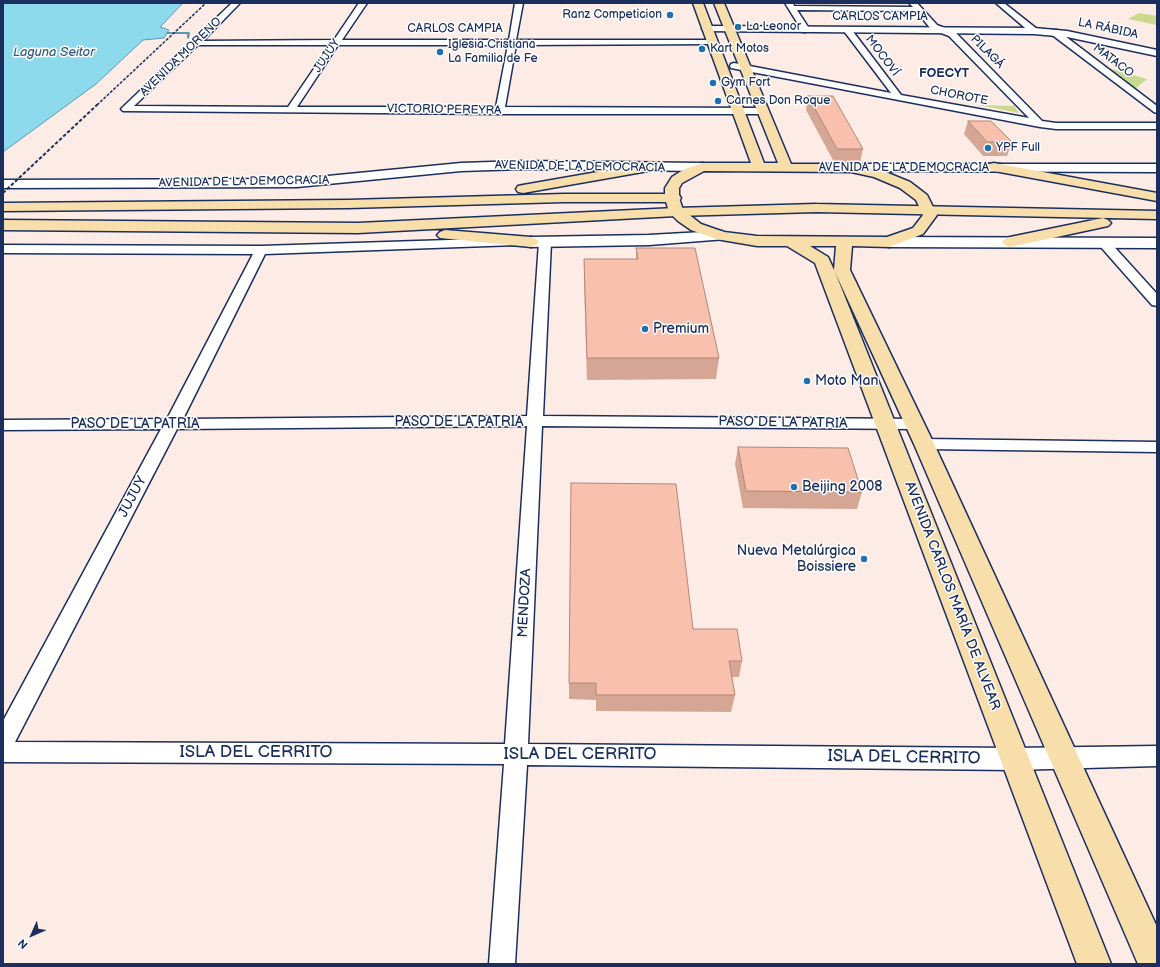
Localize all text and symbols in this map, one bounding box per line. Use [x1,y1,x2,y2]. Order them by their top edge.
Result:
place label: Ranz Competicion [562,8,662,22]
marker: Ranz Competicion [665,10,675,20]
street label: CARLOS CAMPIA [832,10,928,24]
street label: AVENIDA MORENO [137,15,225,99]
street label: LA RÁBIDA [1077,16,1139,42]
place label: La Leonor [746,20,801,34]
street label: CARLOS CAMPIA [407,22,503,36]
marker: La Leonor [733,22,743,32]
street label: PILAGÁ [967,32,1007,72]
street label: MOCOVÍ [862,33,902,79]
street label: JUJUY [311,36,343,76]
place label: Iglesia Cristiana La Familia de Fe [448,38,538,66]
street label: MATACO [1090,41,1136,81]
place label: Kart Motos [710,42,769,56]
marker: Kart Motos [697,44,707,54]
water label: Laguna Seitor [13,45,95,61]
marker: Iglesia Cristiana La Familia de Fe [435,47,445,57]
district label: FOECYT [919,66,969,82]
place label: Gym Fort [721,76,770,90]
marker: Gym Fort [708,78,718,88]
street label: CHOROTE [929,83,989,109]
place label: Carnes Don Roque [726,94,830,108]
marker: Carnes Don Roque [713,96,723,106]
street label: VICTORIO PEREYRA [387,102,501,118]
place label: YPF Full [996,141,1040,155]
marker: YPF Full [983,143,993,153]
street label: AVENIDA DE LA DEMOCRACIA [495,158,665,176]
street label: AVENIDA DE LA DEMOCRACIA [819,161,989,175]
street label: AVENIDA DE LA DEMOCRACIA [159,173,329,191]
place label: Premium [653,321,709,337]
marker: Premium [640,324,650,334]
place label: Moto Man [815,373,878,389]
marker: Moto Man [802,376,812,386]
street label: PASO DE LA PATRIA [718,413,848,433]
street label: PASO DE LA PATRIA [394,414,524,430]
street label: PASO DE LA PATRIA [70,416,200,432]
street label: JUJUY [115,474,151,520]
place label: Beijing 2008 [802,479,882,495]
street label: AVENIDA CARLOS MARÍA DE ALVEAR [901,479,1003,713]
marker: Beijing 2008 [789,482,799,492]
place label: Nueva Metalúrgica Boissiere [737,543,856,576]
marker: Nueva Metalúrgica Boissiere [859,554,869,564]
street label: MENDOZA [515,568,535,638]
street label: ISLA DEL CERRITO [179,743,333,763]
street label: ISLA DEL CERRITO [503,745,657,765]
street label: ISLA DEL CERRITO [827,746,981,770]
north arrow [12,915,52,955]
text: N [16,936,31,951]

